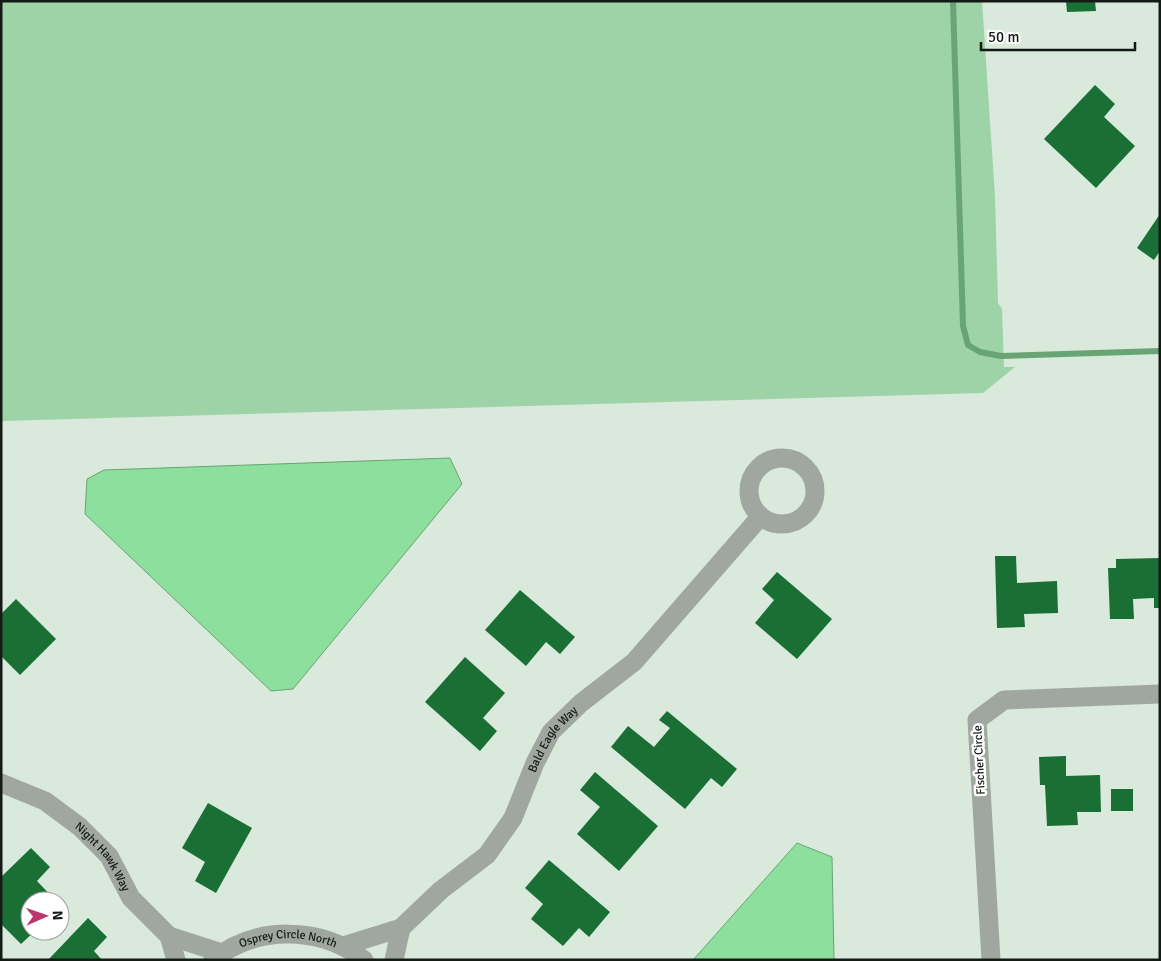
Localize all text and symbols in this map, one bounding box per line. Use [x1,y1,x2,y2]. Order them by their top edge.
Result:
scale bar [981,20,1135,52]
text: 50 m [988,28,1019,46]
street label: Bald Eagle Way [525,703,581,775]
street label: Fischer Circle [970,725,989,795]
street label: Night Hawk Way [72,819,133,894]
north arrow [20,891,70,941]
text: N [49,910,66,921]
street label: Osprey Circle North [237,927,339,951]

